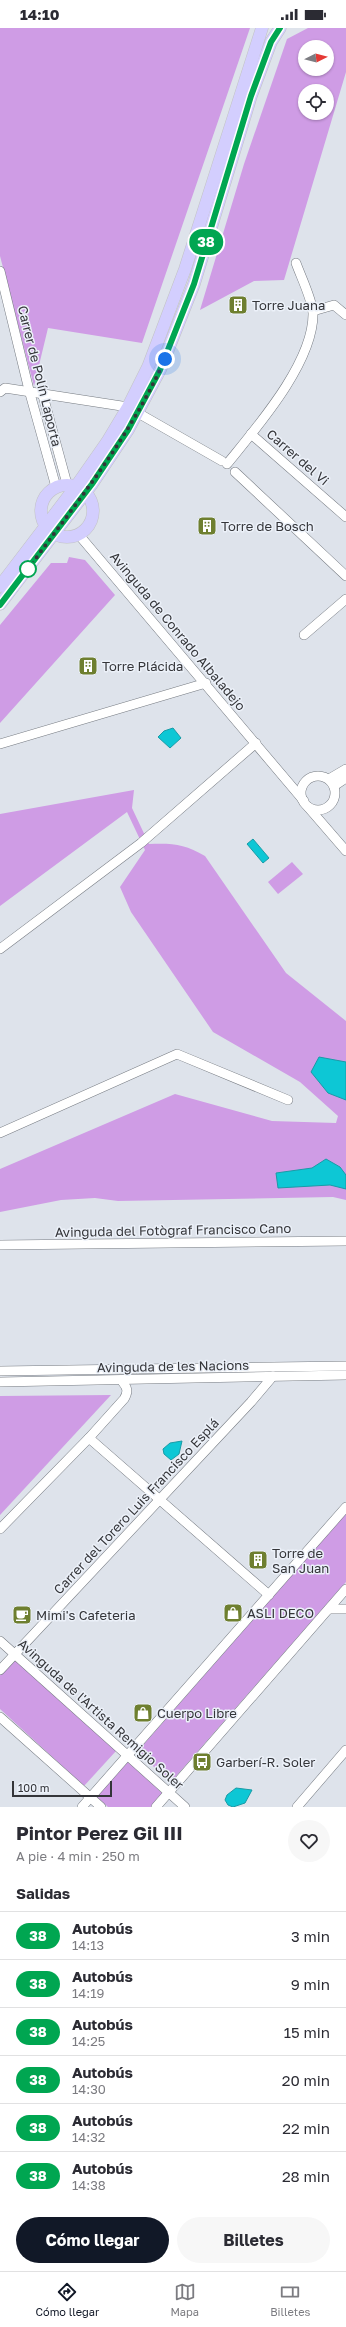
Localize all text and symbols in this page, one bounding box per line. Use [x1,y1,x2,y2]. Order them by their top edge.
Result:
text: 14:10 [20,5,59,23]
north arrow [298,40,334,76]
map controls [298,40,334,120]
button: locate [298,84,334,120]
line badge: 38 [188,229,224,255]
text: 38 [197,233,215,250]
building icon: Torre Juana [227,294,249,316]
place label: Torre Juana [252,297,325,313]
street label: Carrer de Polín Laporta [15,304,65,448]
your location [155,349,175,369]
street label: Carrer del Vi [264,426,332,488]
building icon: Torre de Bosch [196,515,218,537]
place label: Torre de Bosch [221,518,314,534]
street label: Avinguda de Conrado Albaladejo [107,548,249,714]
unlabelled marker [19,560,37,578]
building icon: Torre Plácida [77,655,99,677]
place label: Torre Plácida [102,658,183,674]
street label: Avinguda del Fotògraf Francisco Cano [55,1220,291,1240]
street label: Avinguda de les Nacions [97,1357,249,1375]
street label: Carrer del Torero Luis Francisco Esplá [50,1415,222,1597]
place label: Torre de San Juan [272,1545,329,1576]
building icon: Torre de San Juan [247,1549,269,1571]
shop icon: ASLI DECO [222,1602,244,1624]
cafe icon: Mimi's Cafeteria [11,1604,33,1626]
place label: ASLI DECO [247,1605,314,1621]
place label: Mimi's Cafeteria [36,1607,136,1623]
street label: Avinguda de l'Artista Remigio Soler [15,1635,187,1793]
shop icon: Cuerpo Libre [132,1702,154,1724]
place label: Cuerpo Libre [157,1705,237,1721]
bus stop icon: Garberí-R. Soler [191,1751,213,1773]
place label: Garberí-R. Soler [216,1754,315,1770]
scale bar [12,1779,112,1798]
text: 100 m [18,1781,49,1794]
button: heart [288,1820,330,1862]
text: Pintor Perez Gil III [16,1821,183,1844]
text: A pie · 4 min · 250 m [16,1848,140,1864]
text: Salidas [16,1884,70,1902]
text: Autobús [72,1919,133,1937]
text: 38 [29,1927,47,1944]
text: 3 min [291,1927,330,1945]
text: 14:13 [72,1937,104,1953]
text: Autobús [72,1967,133,1985]
text: 38 [29,1975,47,1992]
text: 9 min [291,1975,330,1993]
text: 14:19 [72,1985,104,2001]
text: Autobús [72,2015,133,2033]
text: 38 [29,2023,47,2040]
text: 15 min [284,2023,330,2041]
text: 14:25 [72,2033,105,2049]
text: Autobús [72,2063,133,2081]
text: 38 [29,2071,47,2088]
text: 20 min [282,2071,330,2089]
text: 14:30 [72,2081,106,2097]
text: Autobús [72,2111,133,2129]
text: 38 [29,2119,47,2136]
text: 22 min [282,2119,330,2137]
text: 14:32 [72,2129,105,2145]
text: Autobús [72,2159,133,2177]
text: 38 [29,2167,47,2184]
text: 28 min [282,2167,330,2185]
text: 14:38 [72,2177,106,2193]
button: Cómo llegar [16,2217,169,2263]
button: Billetes [177,2217,330,2263]
tab: Cómo llegar [36,2281,99,2318]
tab: Mapa [170,2281,199,2318]
tab: Billetes [270,2281,310,2318]

